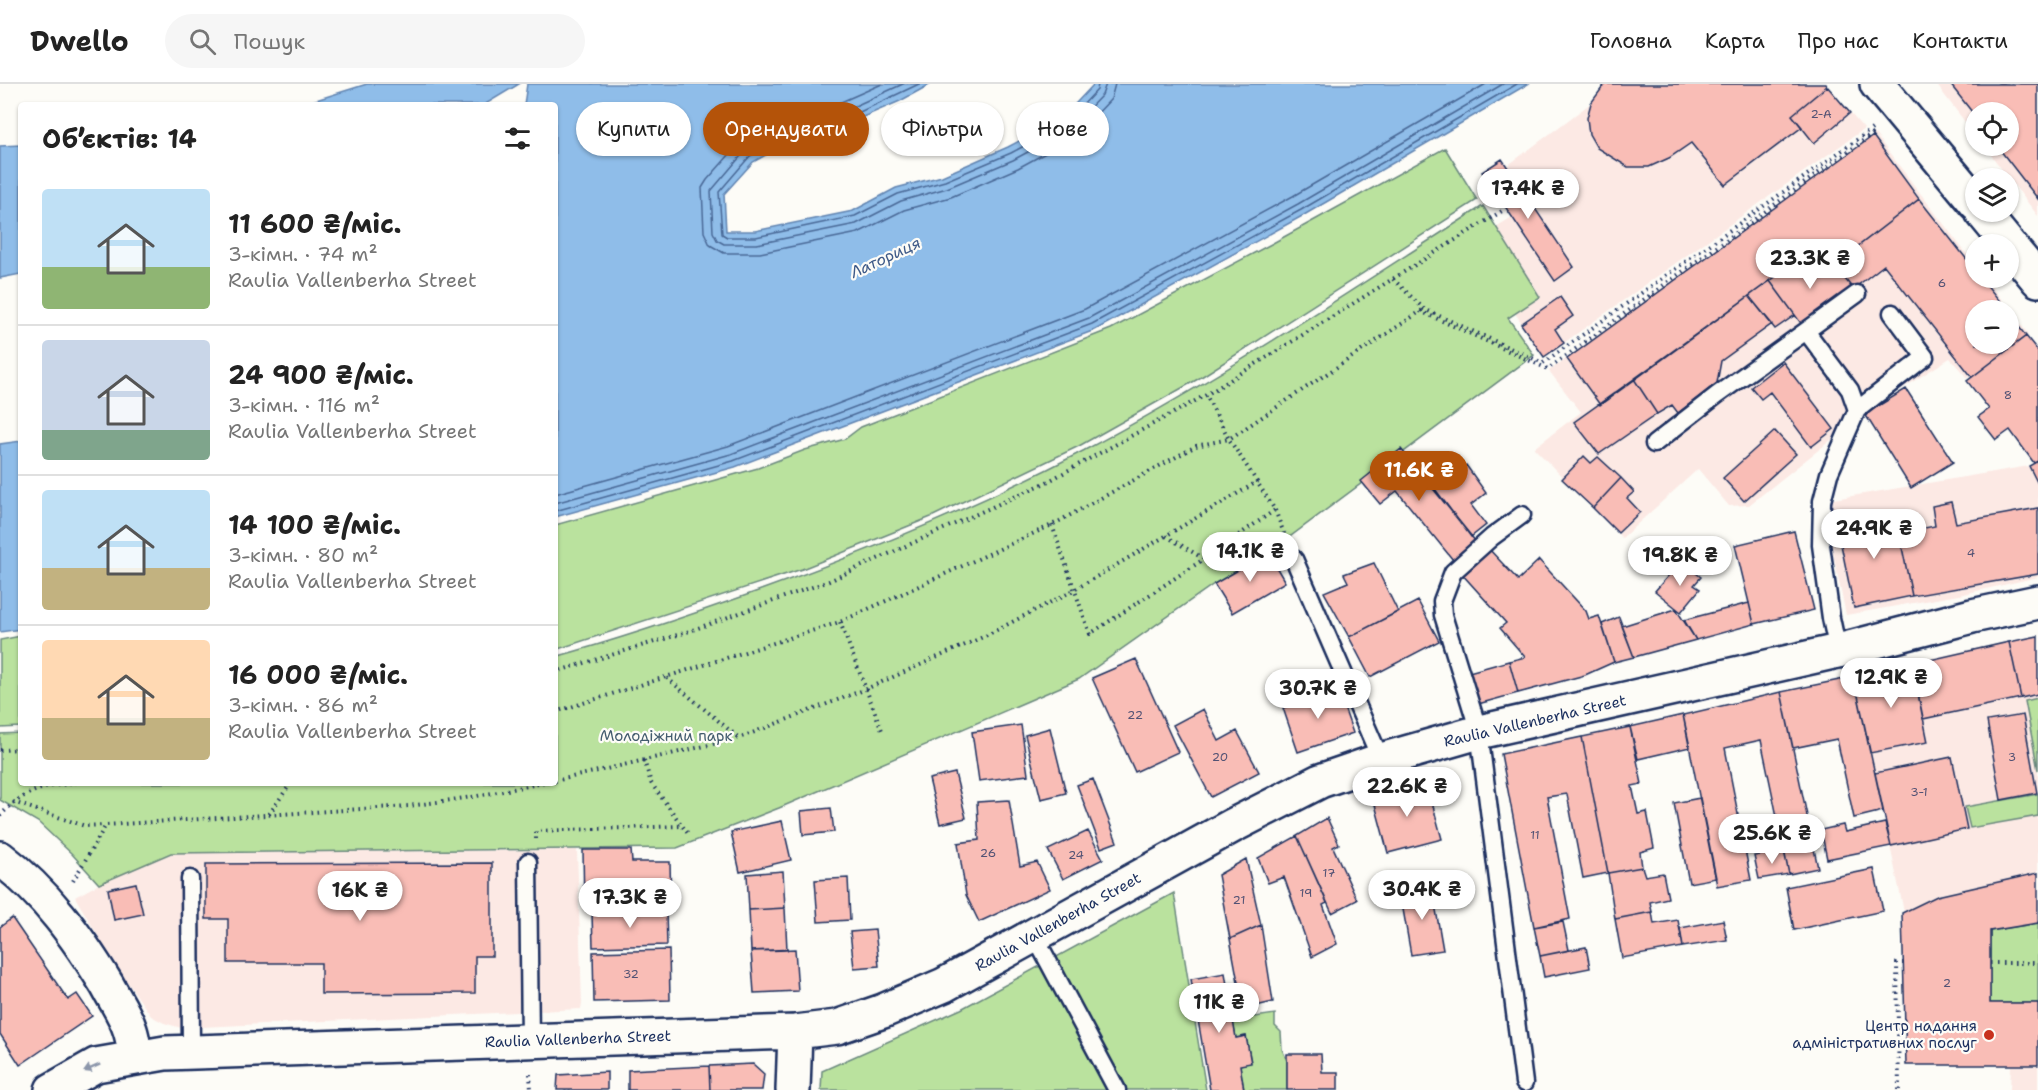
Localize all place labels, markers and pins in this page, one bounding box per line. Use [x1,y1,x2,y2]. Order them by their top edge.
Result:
pin: 17.4K ₴ [1473,169,1583,220]
pin: 23.3K ₴ [1755,239,1865,290]
pin: 11.6K ₴ [1364,451,1474,502]
pin: 24.9K ₴ [1819,509,1929,560]
pin: 14.1K ₴ [1195,532,1305,583]
pin: 19.8K ₴ [1625,536,1735,587]
pin: 12.9K ₴ [1836,658,1946,709]
pin: 30.7K ₴ [1263,669,1373,720]
pin: 22.6K ₴ [1352,767,1462,818]
pin: 25.6K ₴ [1717,814,1827,865]
pin: 30.4K ₴ [1367,870,1477,921]
pin: 16K ₴ [318,871,402,922]
pin: 17.3K ₴ [575,878,685,929]
pin: 11K ₴ [1177,983,1261,1034]
place label: Центр надання адміністративних послуг [1792,1016,1977,1053]
marker: Центр надання адміністративних послуг [1982,1028,1996,1042]

